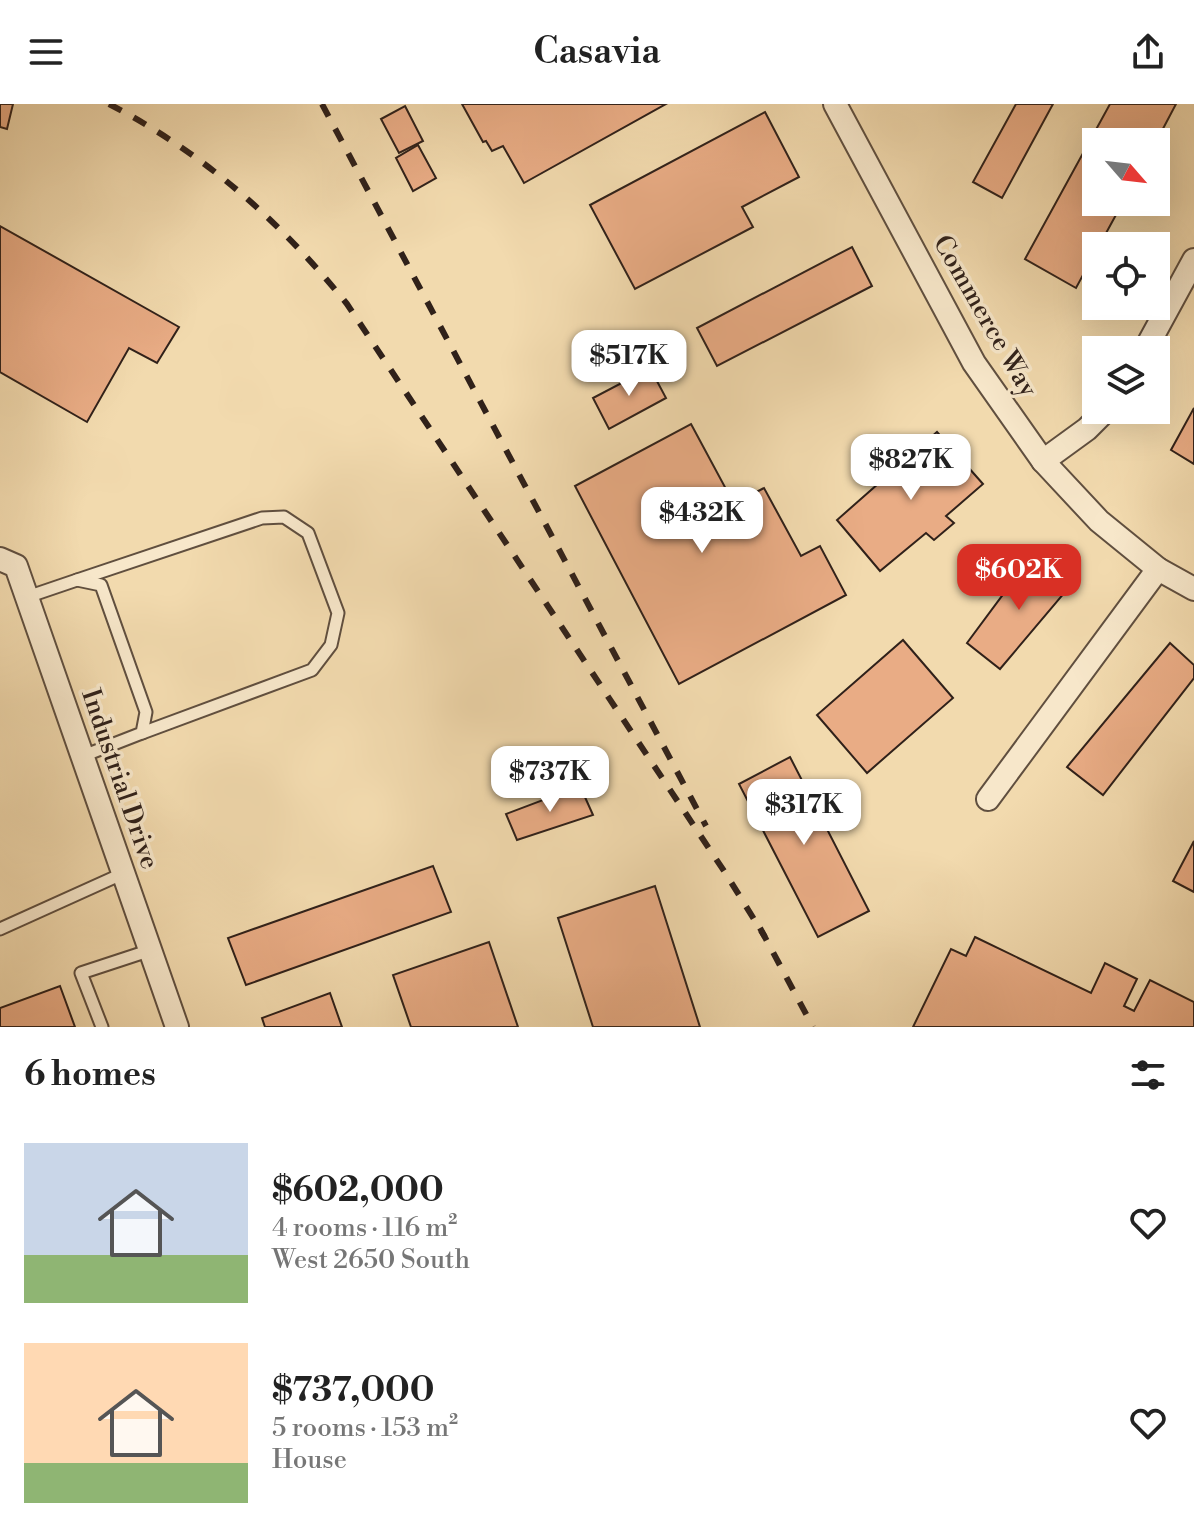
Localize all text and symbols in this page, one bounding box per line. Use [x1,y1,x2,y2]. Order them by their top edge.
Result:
icon: menu [24,30,68,74]
text: Casavia [533,30,661,75]
icon: share [1126,30,1170,74]
north arrow [1082,128,1170,216]
map controls [1082,128,1170,424]
street label: Commerce Way [926,230,1044,403]
button: locate [1082,232,1170,320]
pin: $517K [573,330,685,398]
button: layers [1082,336,1170,424]
text: $517K [589,340,669,372]
pin: $827K [855,434,967,502]
text: $827K [869,444,953,476]
pin: $432K [646,487,758,555]
text: $432K [659,497,745,529]
pin: $602K [963,544,1075,612]
text: $602K [975,554,1063,586]
street label: Industrial Drive [74,685,166,873]
pin: $737K [494,746,606,814]
text: $737K [509,756,591,788]
pin: $317K [748,779,860,847]
text: $317K [765,789,843,821]
icon: filters [1126,1053,1170,1097]
text: 6 homes [24,1054,156,1096]
text: $602,000 [272,1170,444,1212]
icon: home [88,1175,184,1271]
icon: heart [1126,1201,1170,1245]
text: 4 rooms · 116 m² [272,1212,457,1244]
text: West 2650 South [272,1244,470,1276]
text: $737,000 [272,1370,435,1412]
icon: home [88,1375,184,1471]
icon: heart [1126,1401,1170,1445]
text: 5 rooms · 153 m² [272,1412,458,1444]
text: House [272,1444,347,1476]

